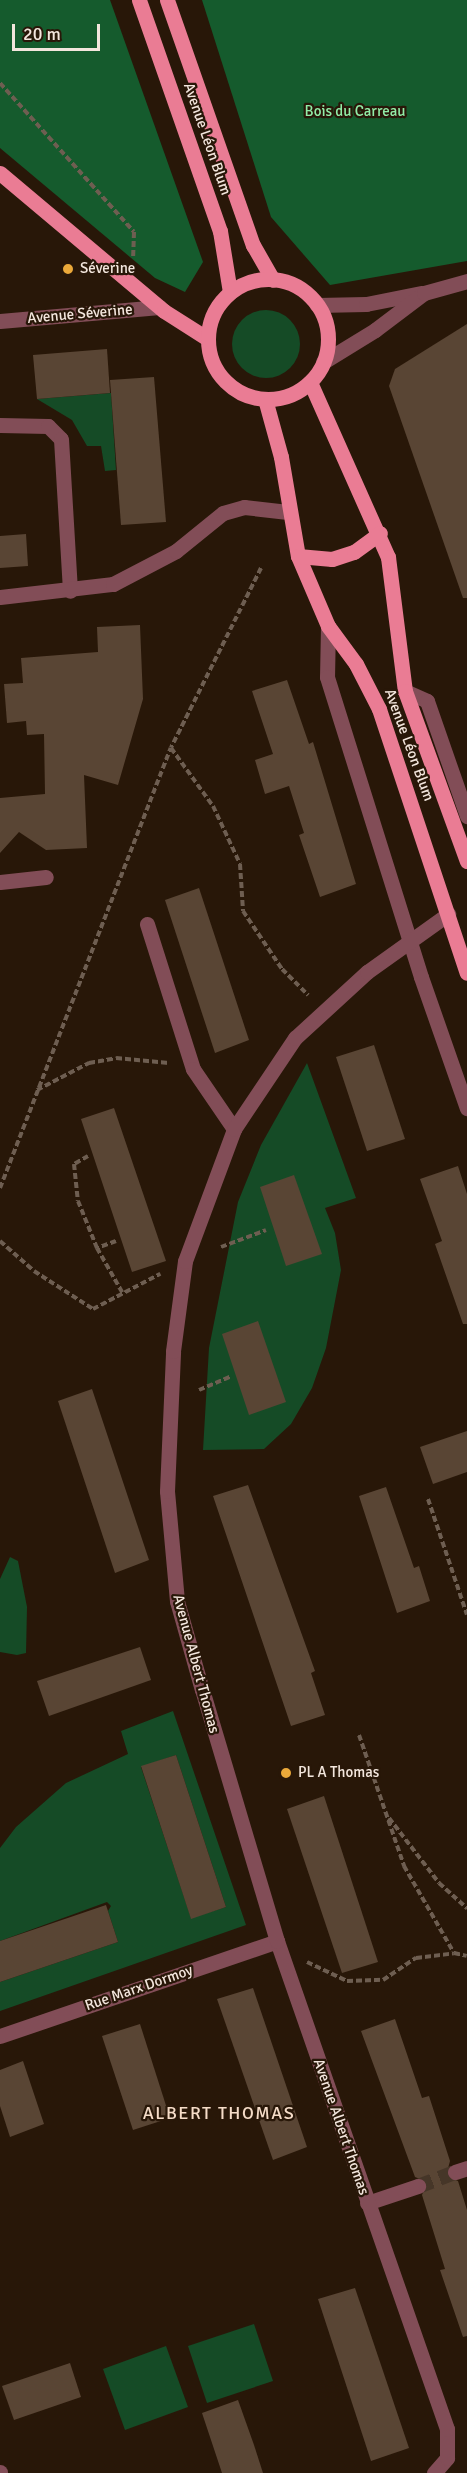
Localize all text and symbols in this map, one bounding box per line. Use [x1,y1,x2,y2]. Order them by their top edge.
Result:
scale bar [15,12,104,50]
text: 20 m [23,23,61,45]
street label: Avenue Léon Blum [179,80,235,198]
park label: Bois du Carreau [305,103,405,121]
place label: Séverine [80,260,135,278]
marker: Séverine [61,262,75,276]
street label: Avenue Séverine [27,300,133,328]
street label: Avenue Léon Blum [380,687,438,803]
street label: Avenue Albert Thomas [169,1593,223,1735]
place label: PL A Thomas [298,1764,379,1782]
marker: PL A Thomas [279,1766,293,1780]
street label: Rue Marx Dormoy [83,1961,195,2015]
street label: Avenue Albert Thomas [309,2057,373,2197]
district label: ALBERT THOMAS [143,2102,295,2124]

